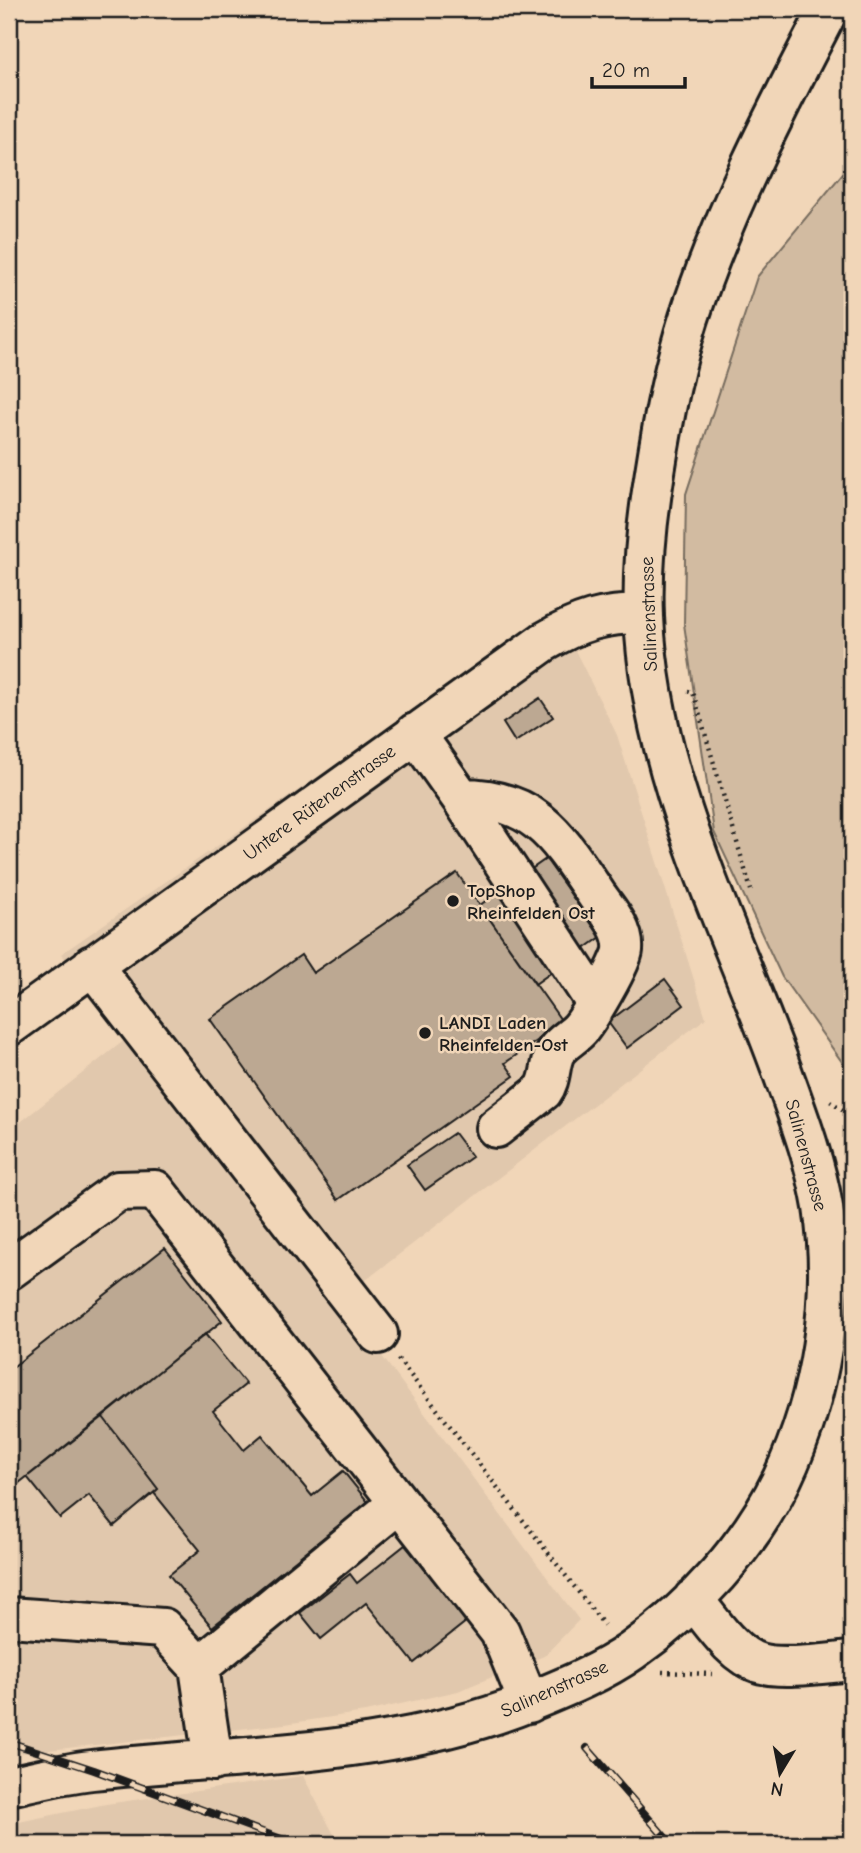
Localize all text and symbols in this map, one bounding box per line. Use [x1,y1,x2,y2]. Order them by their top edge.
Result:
scale bar [592,46,684,90]
text: 20 m [602,58,650,82]
street label: Salinenstrasse [636,556,662,672]
street label: Untere Rütenenstrasse [239,740,400,865]
place label: TopShop Rheinfelden Ost [467,880,595,924]
marker: TopShop Rheinfelden Ost [445,893,461,909]
place label: LANDI Laden Rheinfelden-Ost [439,1012,568,1056]
marker: LANDI Laden Rheinfelden-Ost [417,1025,433,1041]
street label: Salinenstrasse [781,1097,832,1214]
street label: Salinenstrasse [497,1655,611,1722]
north arrow [746,1738,816,1808]
text: N [769,1777,785,1801]

